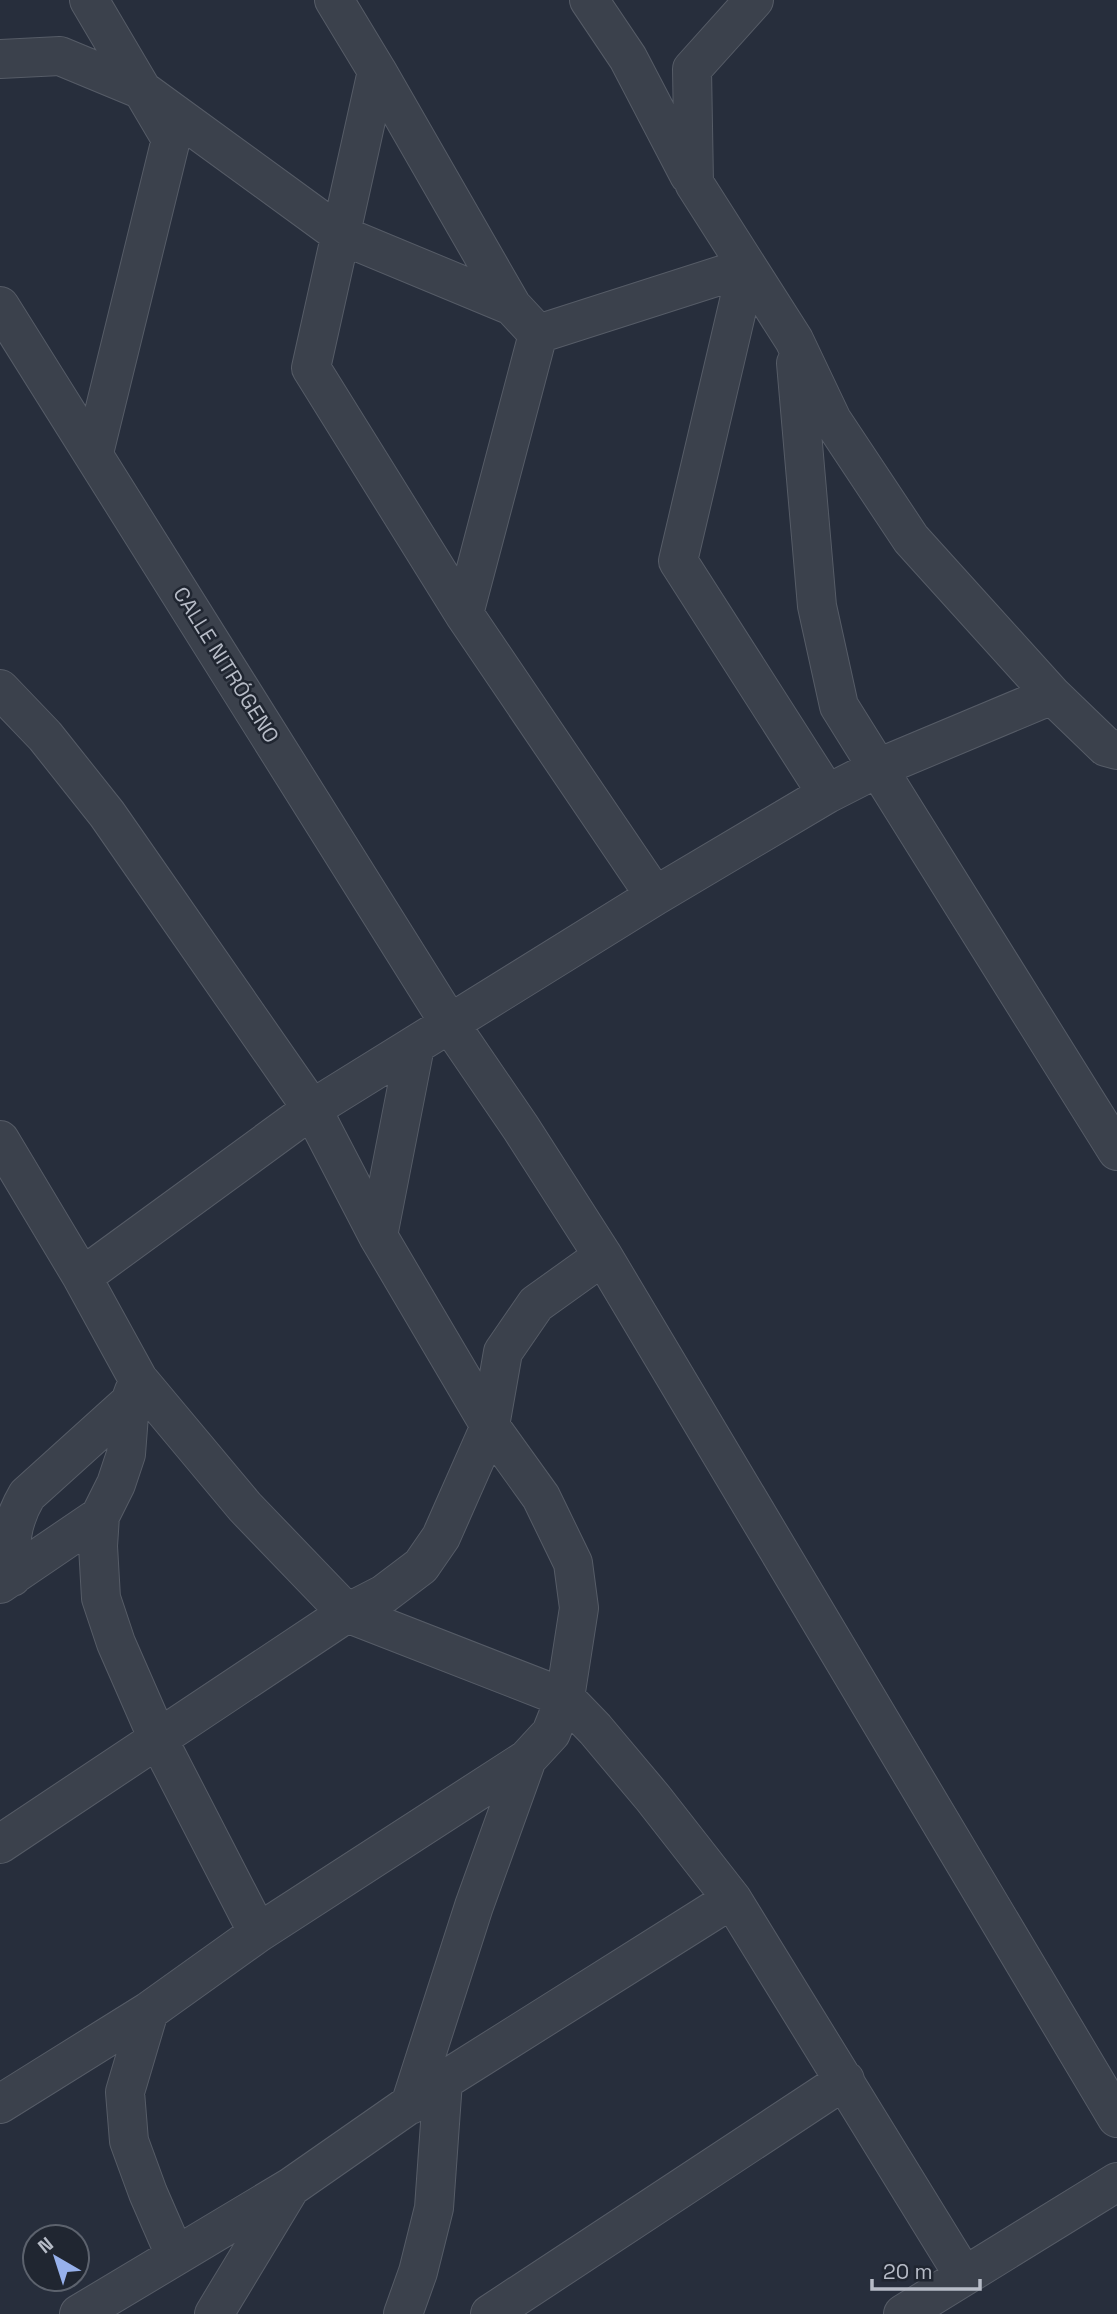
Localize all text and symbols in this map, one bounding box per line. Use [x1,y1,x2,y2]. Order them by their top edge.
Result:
street label: CALLE NITRÓGENO [168,582,285,748]
north arrow [21,2223,91,2293]
text: N [33,2231,58,2259]
scale bar [872,2248,981,2292]
text: 20 m [883,2258,933,2285]

